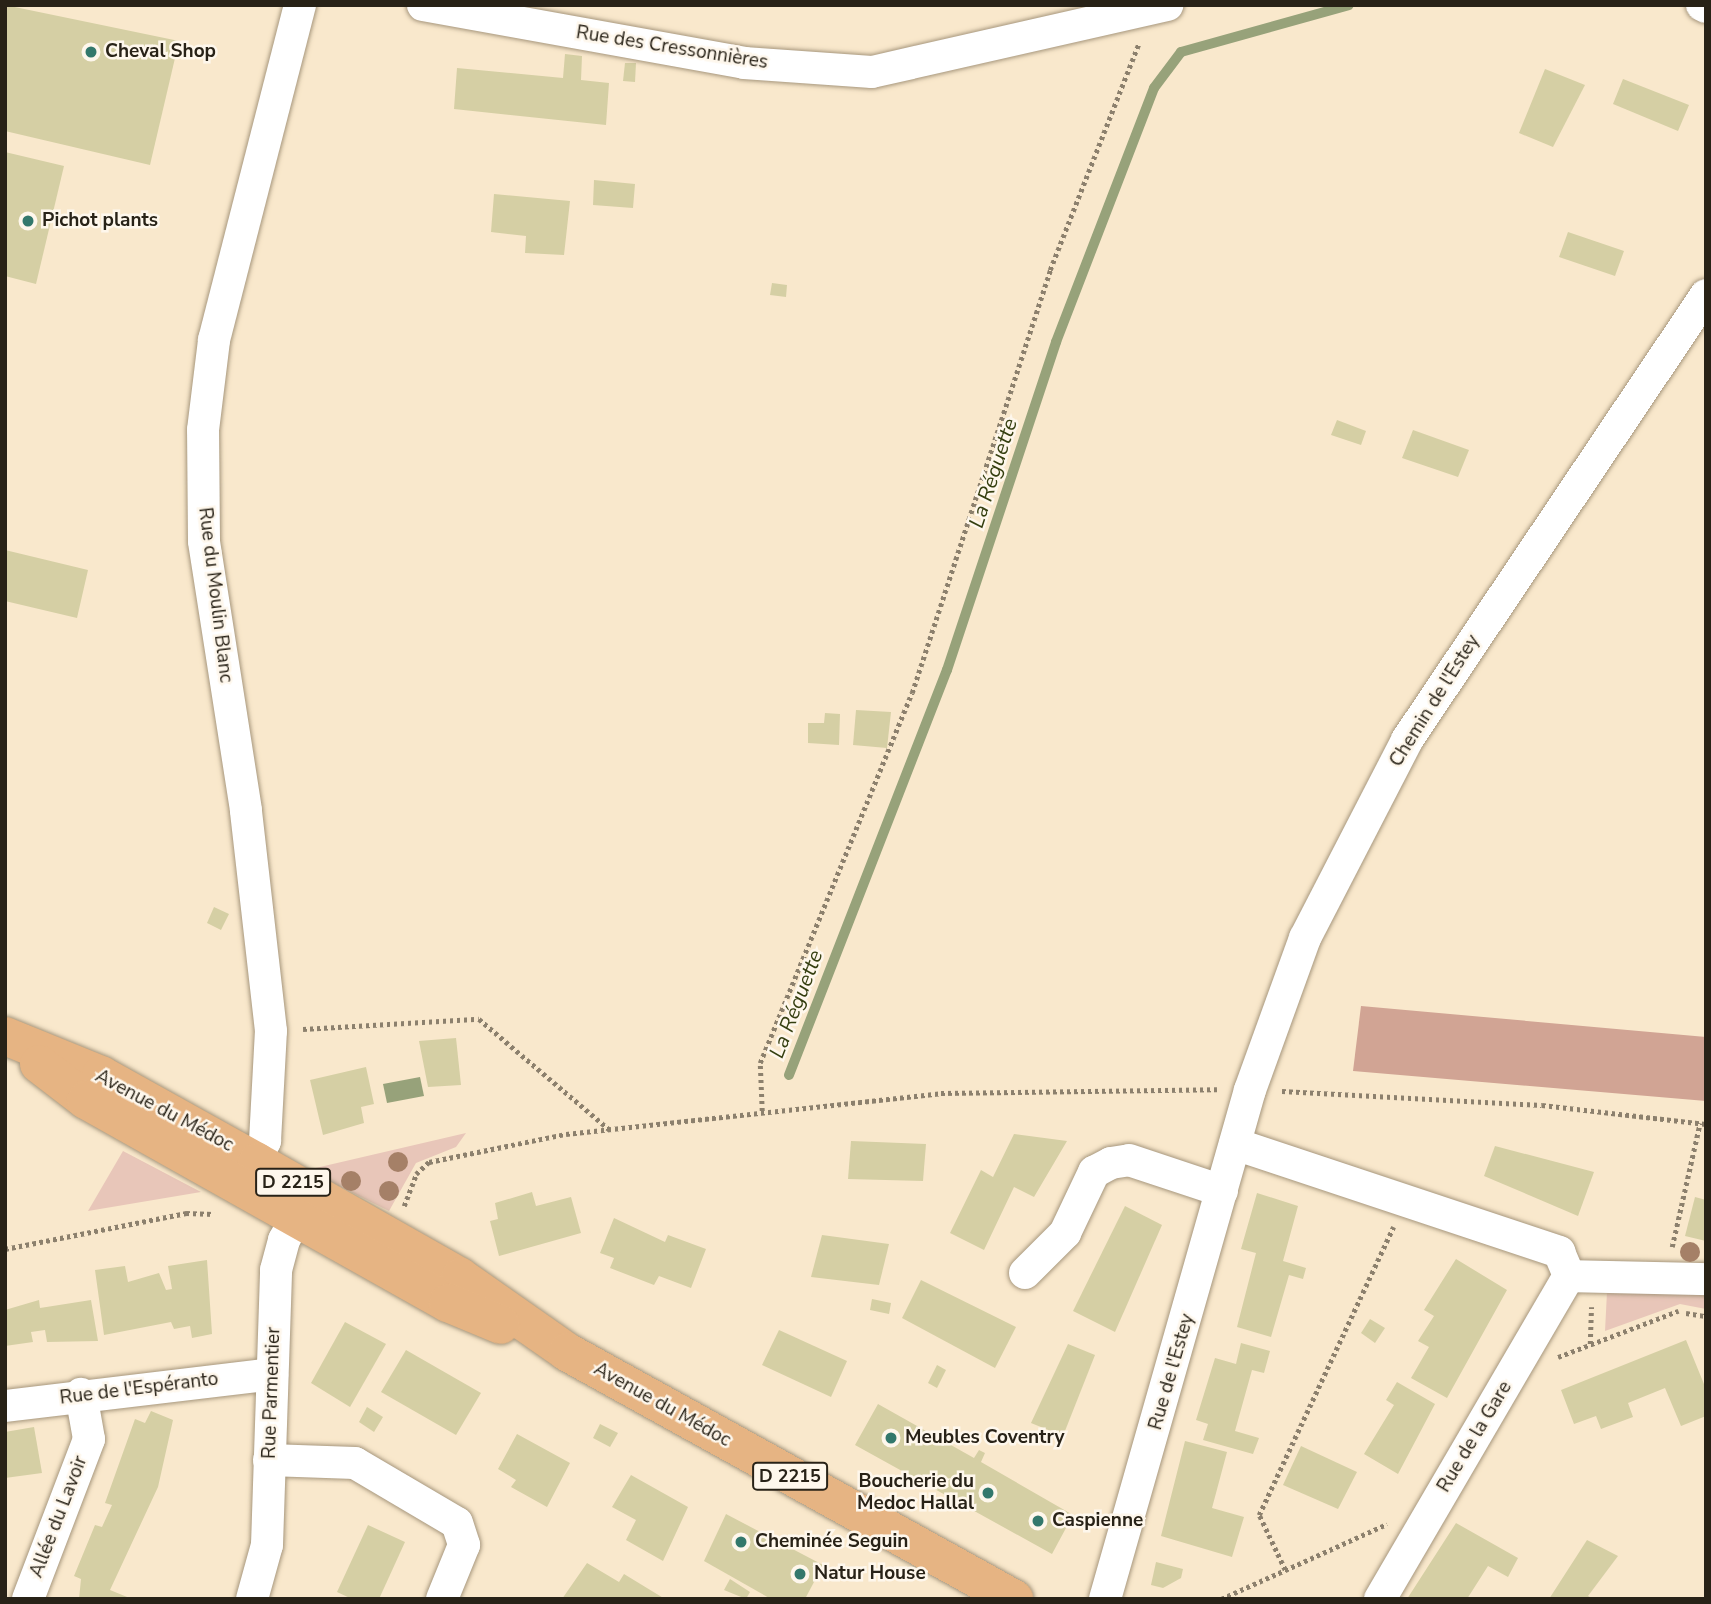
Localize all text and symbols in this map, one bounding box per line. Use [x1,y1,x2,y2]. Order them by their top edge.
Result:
street label: Rue des Cressonnières [574,22,770,74]
place label: Cheval Shop [105,41,216,63]
marker: Cheval Shop [83,44,99,60]
place label: Pichot plants [42,210,158,232]
marker: Pichot plants [20,213,36,229]
water label: La Réguette [963,415,1023,531]
street label: Rue du Moulin Blanc [193,506,237,684]
street label: Chemin de l'Estey [1385,631,1485,771]
water label: La Réguette [764,946,828,1062]
street label: Avenue du Médoc [91,1065,237,1157]
road number: D 2215 [254,1168,332,1196]
street label: Rue de l'Estey [1145,1311,1199,1433]
street label: Rue Parmentier [258,1327,286,1459]
street label: Avenue du Médoc [590,1358,734,1452]
street label: Rue de l'Espéranto [58,1368,220,1410]
street label: Rue de la Gare [1433,1377,1517,1497]
place label: Meubles Coventry [905,1427,1064,1449]
marker: Meubles Coventry [883,1430,899,1446]
street label: Allée du Lavoir [25,1453,93,1581]
road number: D 2215 [752,1462,828,1490]
place label: Boucherie du Medoc Hallal [857,1471,974,1515]
marker: Boucherie du Medoc Hallal [980,1485,996,1501]
place label: Caspienne [1052,1510,1143,1532]
marker: Caspienne [1030,1513,1046,1529]
place label: Cheminée Seguin [755,1531,908,1553]
marker: Cheminée Seguin [733,1534,749,1550]
place label: Natur House [814,1563,926,1585]
marker: Natur House [792,1566,808,1582]

